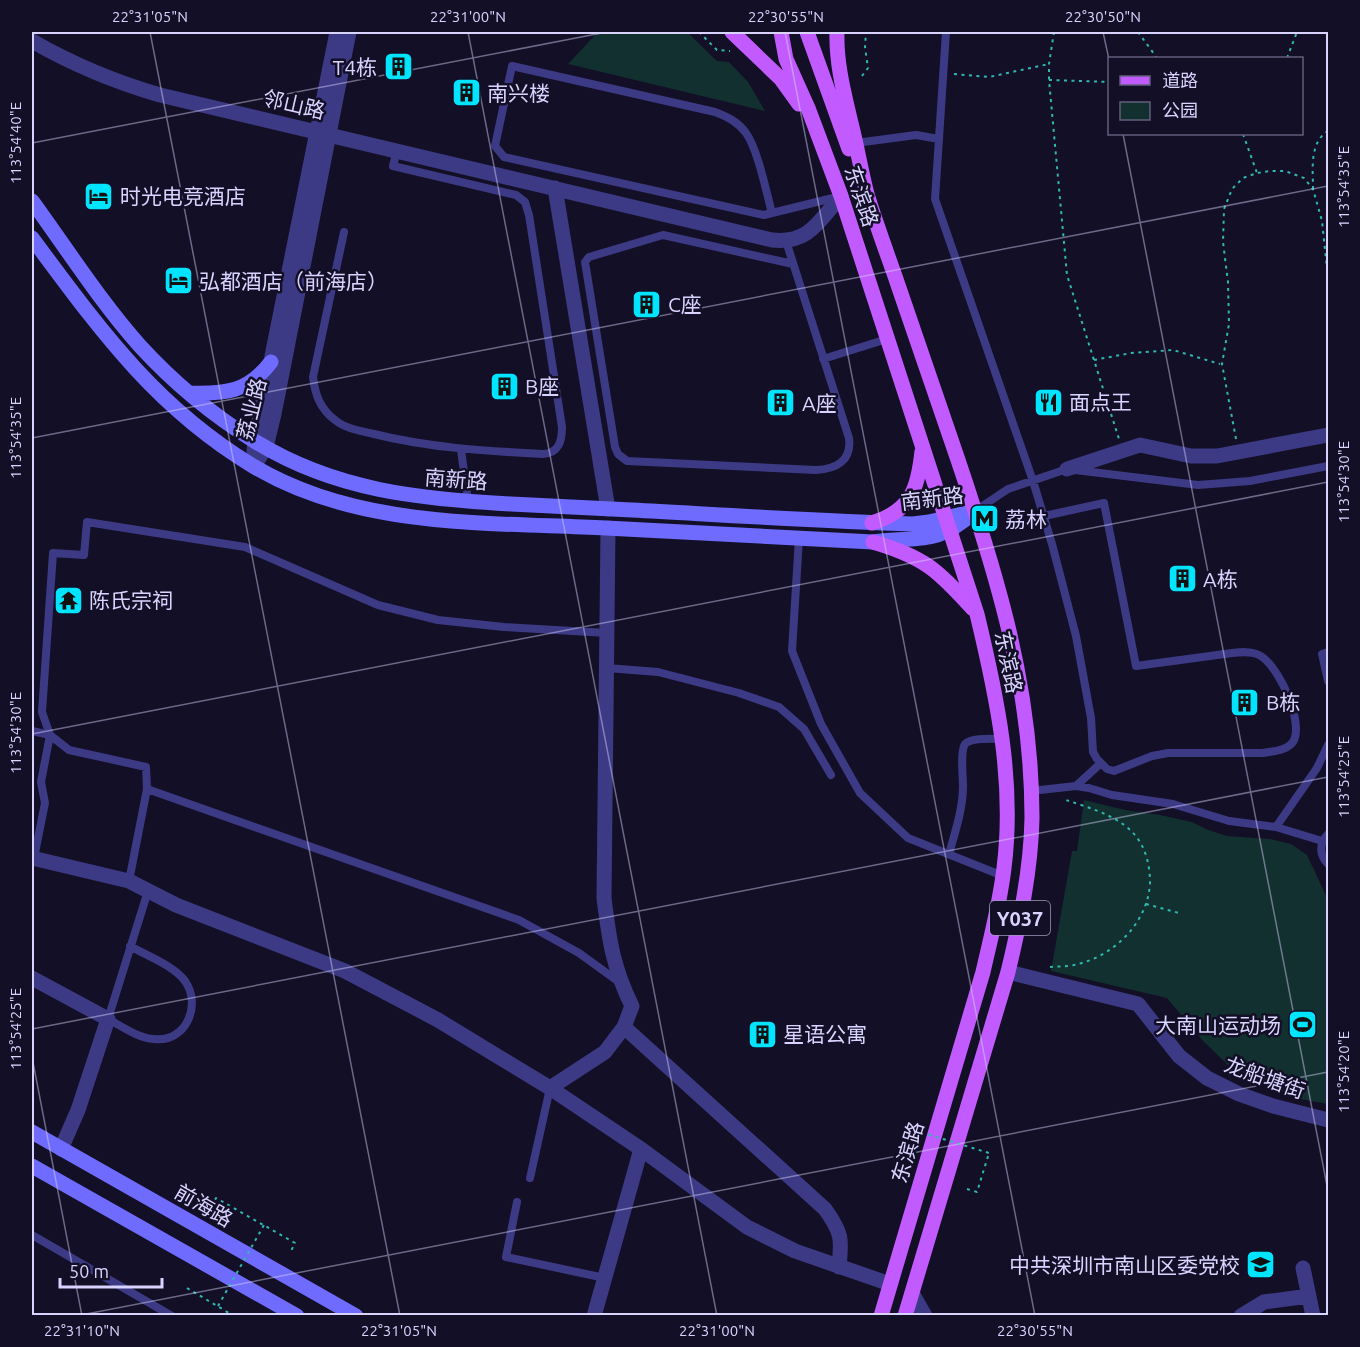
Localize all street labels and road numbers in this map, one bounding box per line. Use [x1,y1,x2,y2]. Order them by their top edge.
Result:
street label: 邻山路 [261,85,327,123]
street label: 东滨路 [840,162,884,230]
street label: 荔业路 [232,376,270,442]
street label: 南新路 [424,465,488,493]
street label: 南新路 [899,482,965,514]
street label: 东滨路 [991,629,1027,695]
road number: Y037 [990,901,1050,935]
street label: 龙船塘街 [1221,1051,1309,1103]
street label: 东滨路 [886,1118,928,1186]
street label: 前海路 [171,1179,237,1231]

